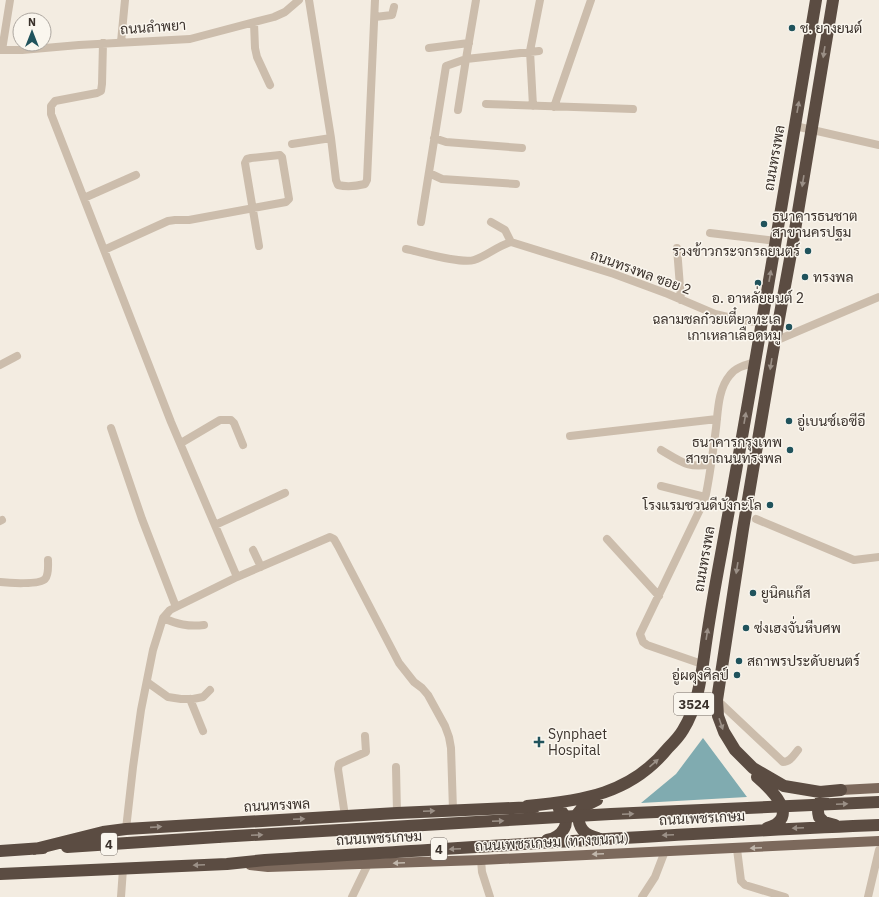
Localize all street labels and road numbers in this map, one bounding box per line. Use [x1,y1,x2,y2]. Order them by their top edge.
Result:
street label: ถนนลำพยา [120,16,186,38]
street label: ถนนทรงพล [759,124,789,192]
street label: ถนนทรงพล ซอย 2 [588,245,694,299]
street label: ถนนทรงพล [689,525,719,593]
road number: 3524 [674,693,714,715]
street label: ถนนทรงพล [243,794,311,816]
street label: ถนนเพชรเกษม [659,807,745,829]
street label: ถนนเพชรเกษม [336,827,422,849]
street label: ถนนเพชรเกษม (ทางขนาน) [475,829,629,855]
road number: 4 [101,833,117,855]
road number: 4 [431,838,447,860]

